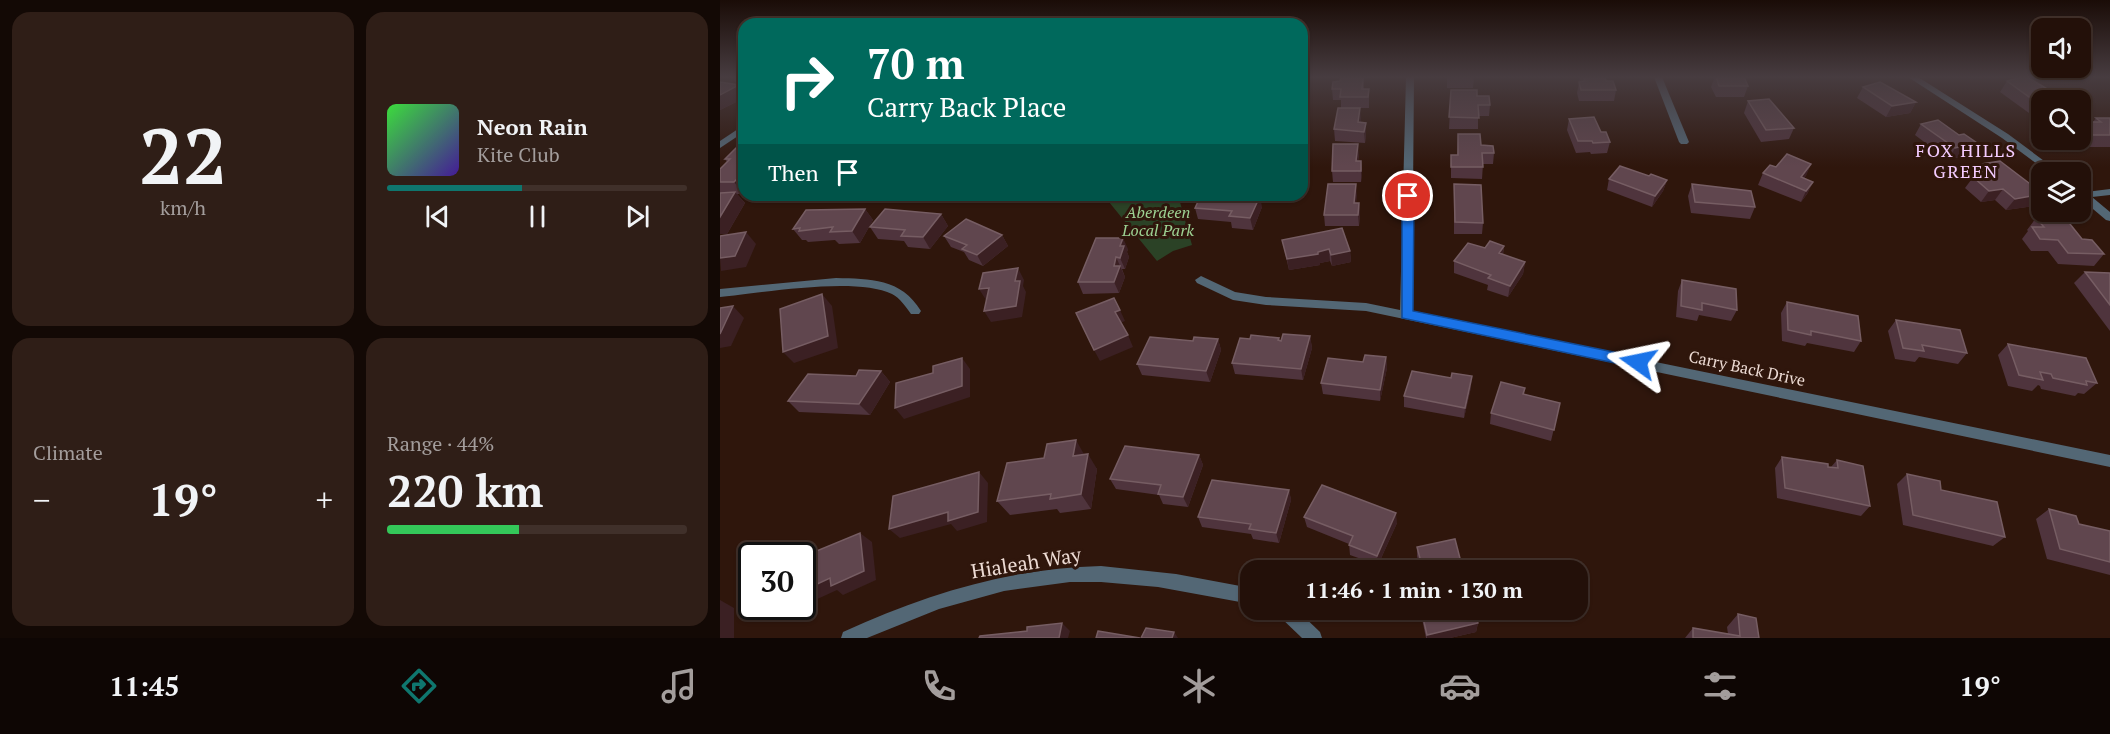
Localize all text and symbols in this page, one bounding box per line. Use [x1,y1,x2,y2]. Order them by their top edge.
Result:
map controls [2031,18,2091,222]
button: sound [2031,18,2091,78]
text: 70 m [867,35,965,91]
icon: right [768,42,846,120]
text: Carry Back Place [867,89,1066,125]
button: search [2031,90,2091,150]
text: 22 [139,103,227,206]
text: Neon Rain [477,112,588,141]
district label: FOX HILLS GREEN [1915,138,2017,183]
text: Kite Club [477,141,560,168]
icon: arrive [831,156,864,189]
text: Then [768,158,819,187]
button: layers [2031,162,2091,222]
pin [1382,170,1433,221]
icon: arrive [1391,179,1424,212]
text: km/h [160,194,206,221]
icon: previous [421,200,454,233]
icon: pause [521,200,554,233]
icon: next [621,200,654,233]
park label: Aberdeen Local Park [1121,201,1194,241]
position arrow [1606,330,1670,394]
street label: Carry Back Drive [1687,345,1807,391]
text: Range · 44% [387,430,494,457]
text: Climate [33,439,103,466]
text: 220 km [387,460,543,520]
text: 19° [148,469,218,529]
text: − [33,478,51,521]
text: + [315,478,333,521]
street label: Hialeah Way [969,540,1084,585]
speed limit sign: 30 [738,542,816,620]
text: 11:46 · 1 min · 130 m [1305,575,1523,604]
icon: directions [398,665,440,707]
icon: music [658,665,700,707]
icon: phone [918,665,960,707]
icon: climate [1178,665,1220,707]
icon: car [1439,665,1481,707]
icon: filters [1699,665,1741,707]
text: 11:45 [109,668,179,704]
text: 19° [1959,668,2001,704]

